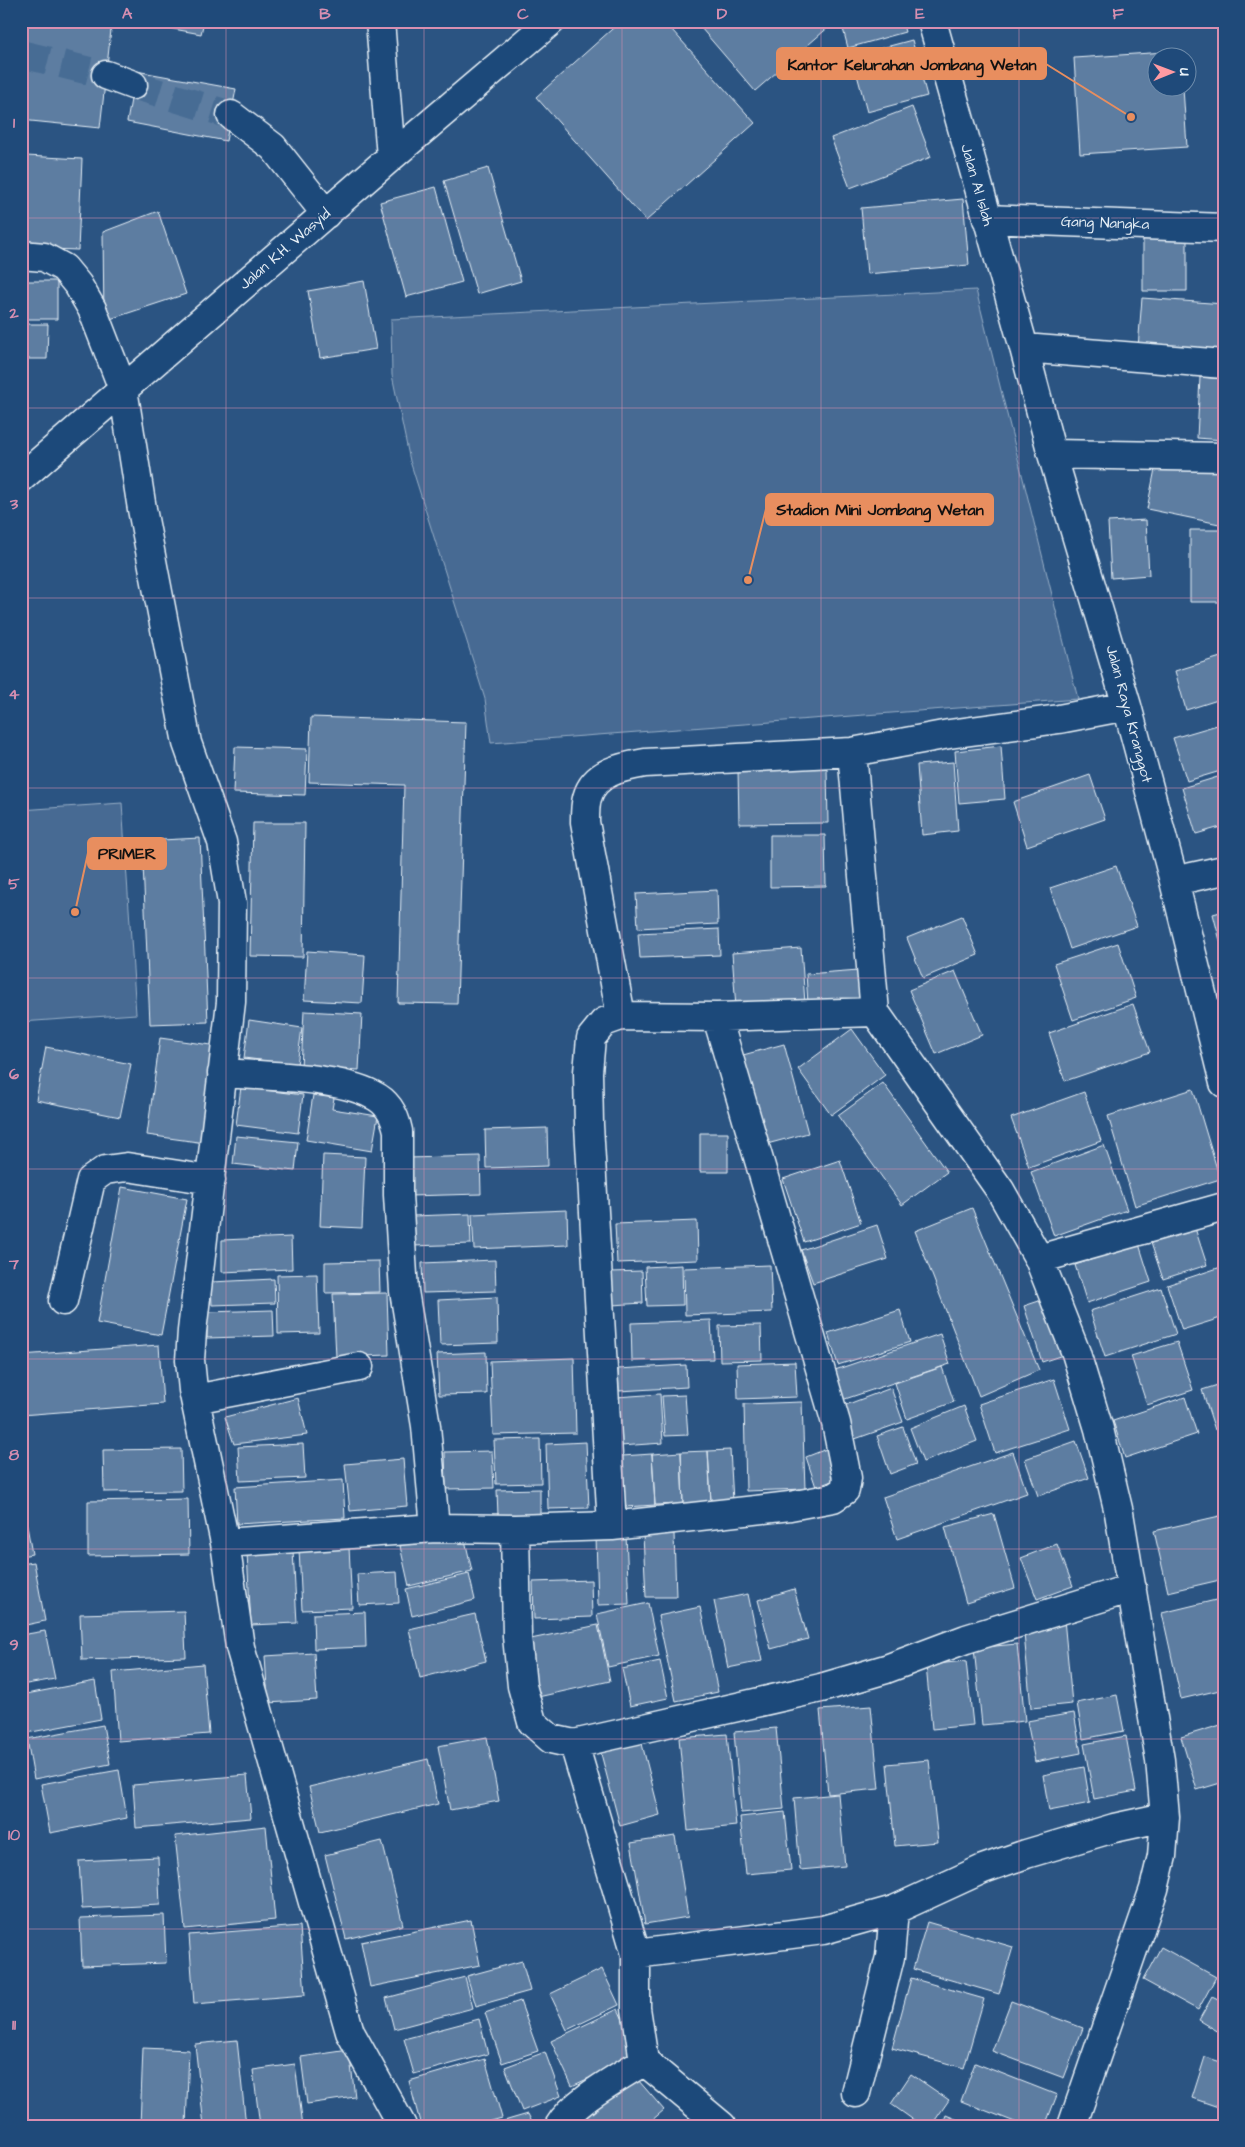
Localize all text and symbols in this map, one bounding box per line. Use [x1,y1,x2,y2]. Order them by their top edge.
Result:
text: A [122,3,133,25]
text: B [319,3,331,25]
text: C [517,3,529,25]
text: D [717,3,728,25]
text: E [915,3,925,25]
text: F [1112,3,1124,25]
callout: Kantor Kelurahan Jombang Wetan [777,48,1046,79]
north arrow [1148,48,1198,98]
text: Kantor Kelurahan Jombang Wetan [788,54,1036,78]
text: U [1174,68,1194,76]
text: 1 [13,112,16,134]
street label: Jalan Al Islah [955,142,999,229]
street label: Jalan K.H. Wasyid [235,203,336,295]
street label: Gang Nangka [1060,211,1150,236]
text: 2 [8,302,19,324]
text: 3 [9,493,19,515]
callout: Stadion Mini Jombang Wetan [766,494,993,525]
text: Stadion Mini Jombang Wetan [775,499,984,523]
street label: Jalan Raya Kranggot [1100,643,1157,785]
text: 4 [9,683,20,705]
callout: PRIMER [88,838,166,869]
text: PRIMER [98,843,156,865]
text: 5 [8,873,20,895]
text: 6 [9,1063,19,1085]
text: 7 [8,1253,19,1275]
text: 8 [9,1444,20,1466]
text: 9 [9,1634,19,1656]
text: 10 [8,1824,20,1846]
text: 11 [12,2014,17,2036]

